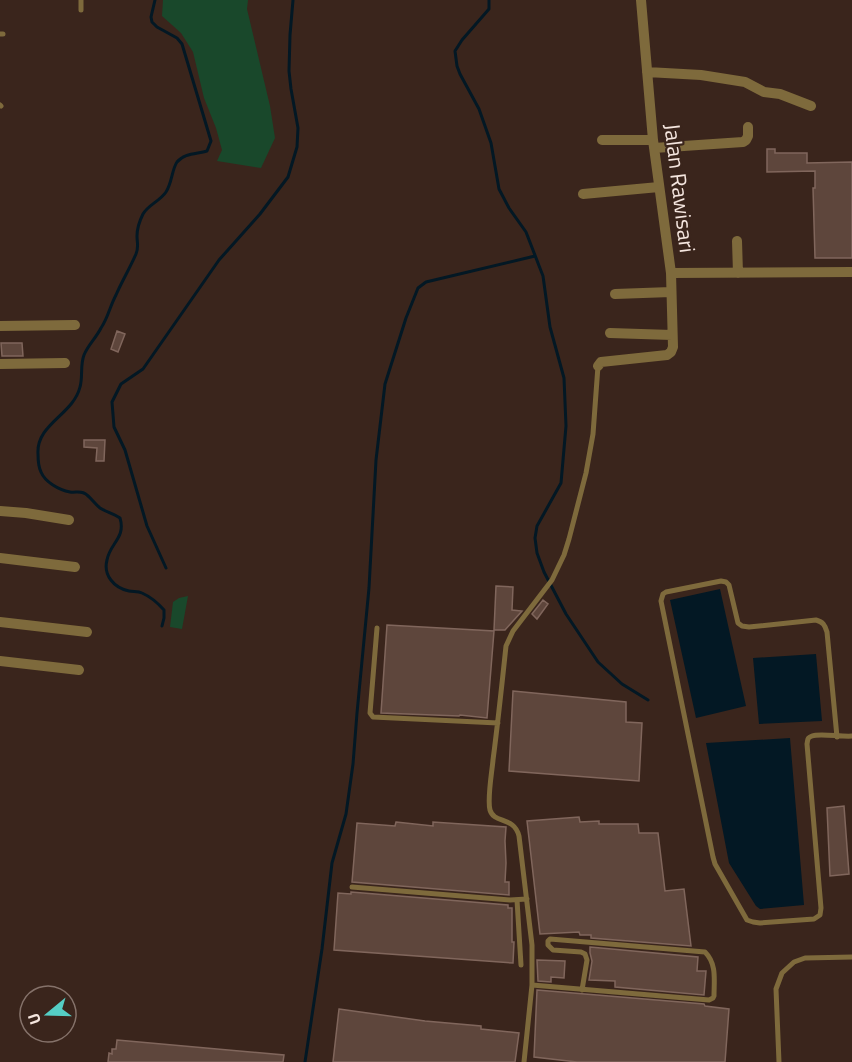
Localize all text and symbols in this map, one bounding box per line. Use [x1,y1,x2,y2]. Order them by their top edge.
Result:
street label: Jalan Rawisari [655,121,705,255]
north arrow [18,984,78,1044]
text: U [21,1010,47,1028]

